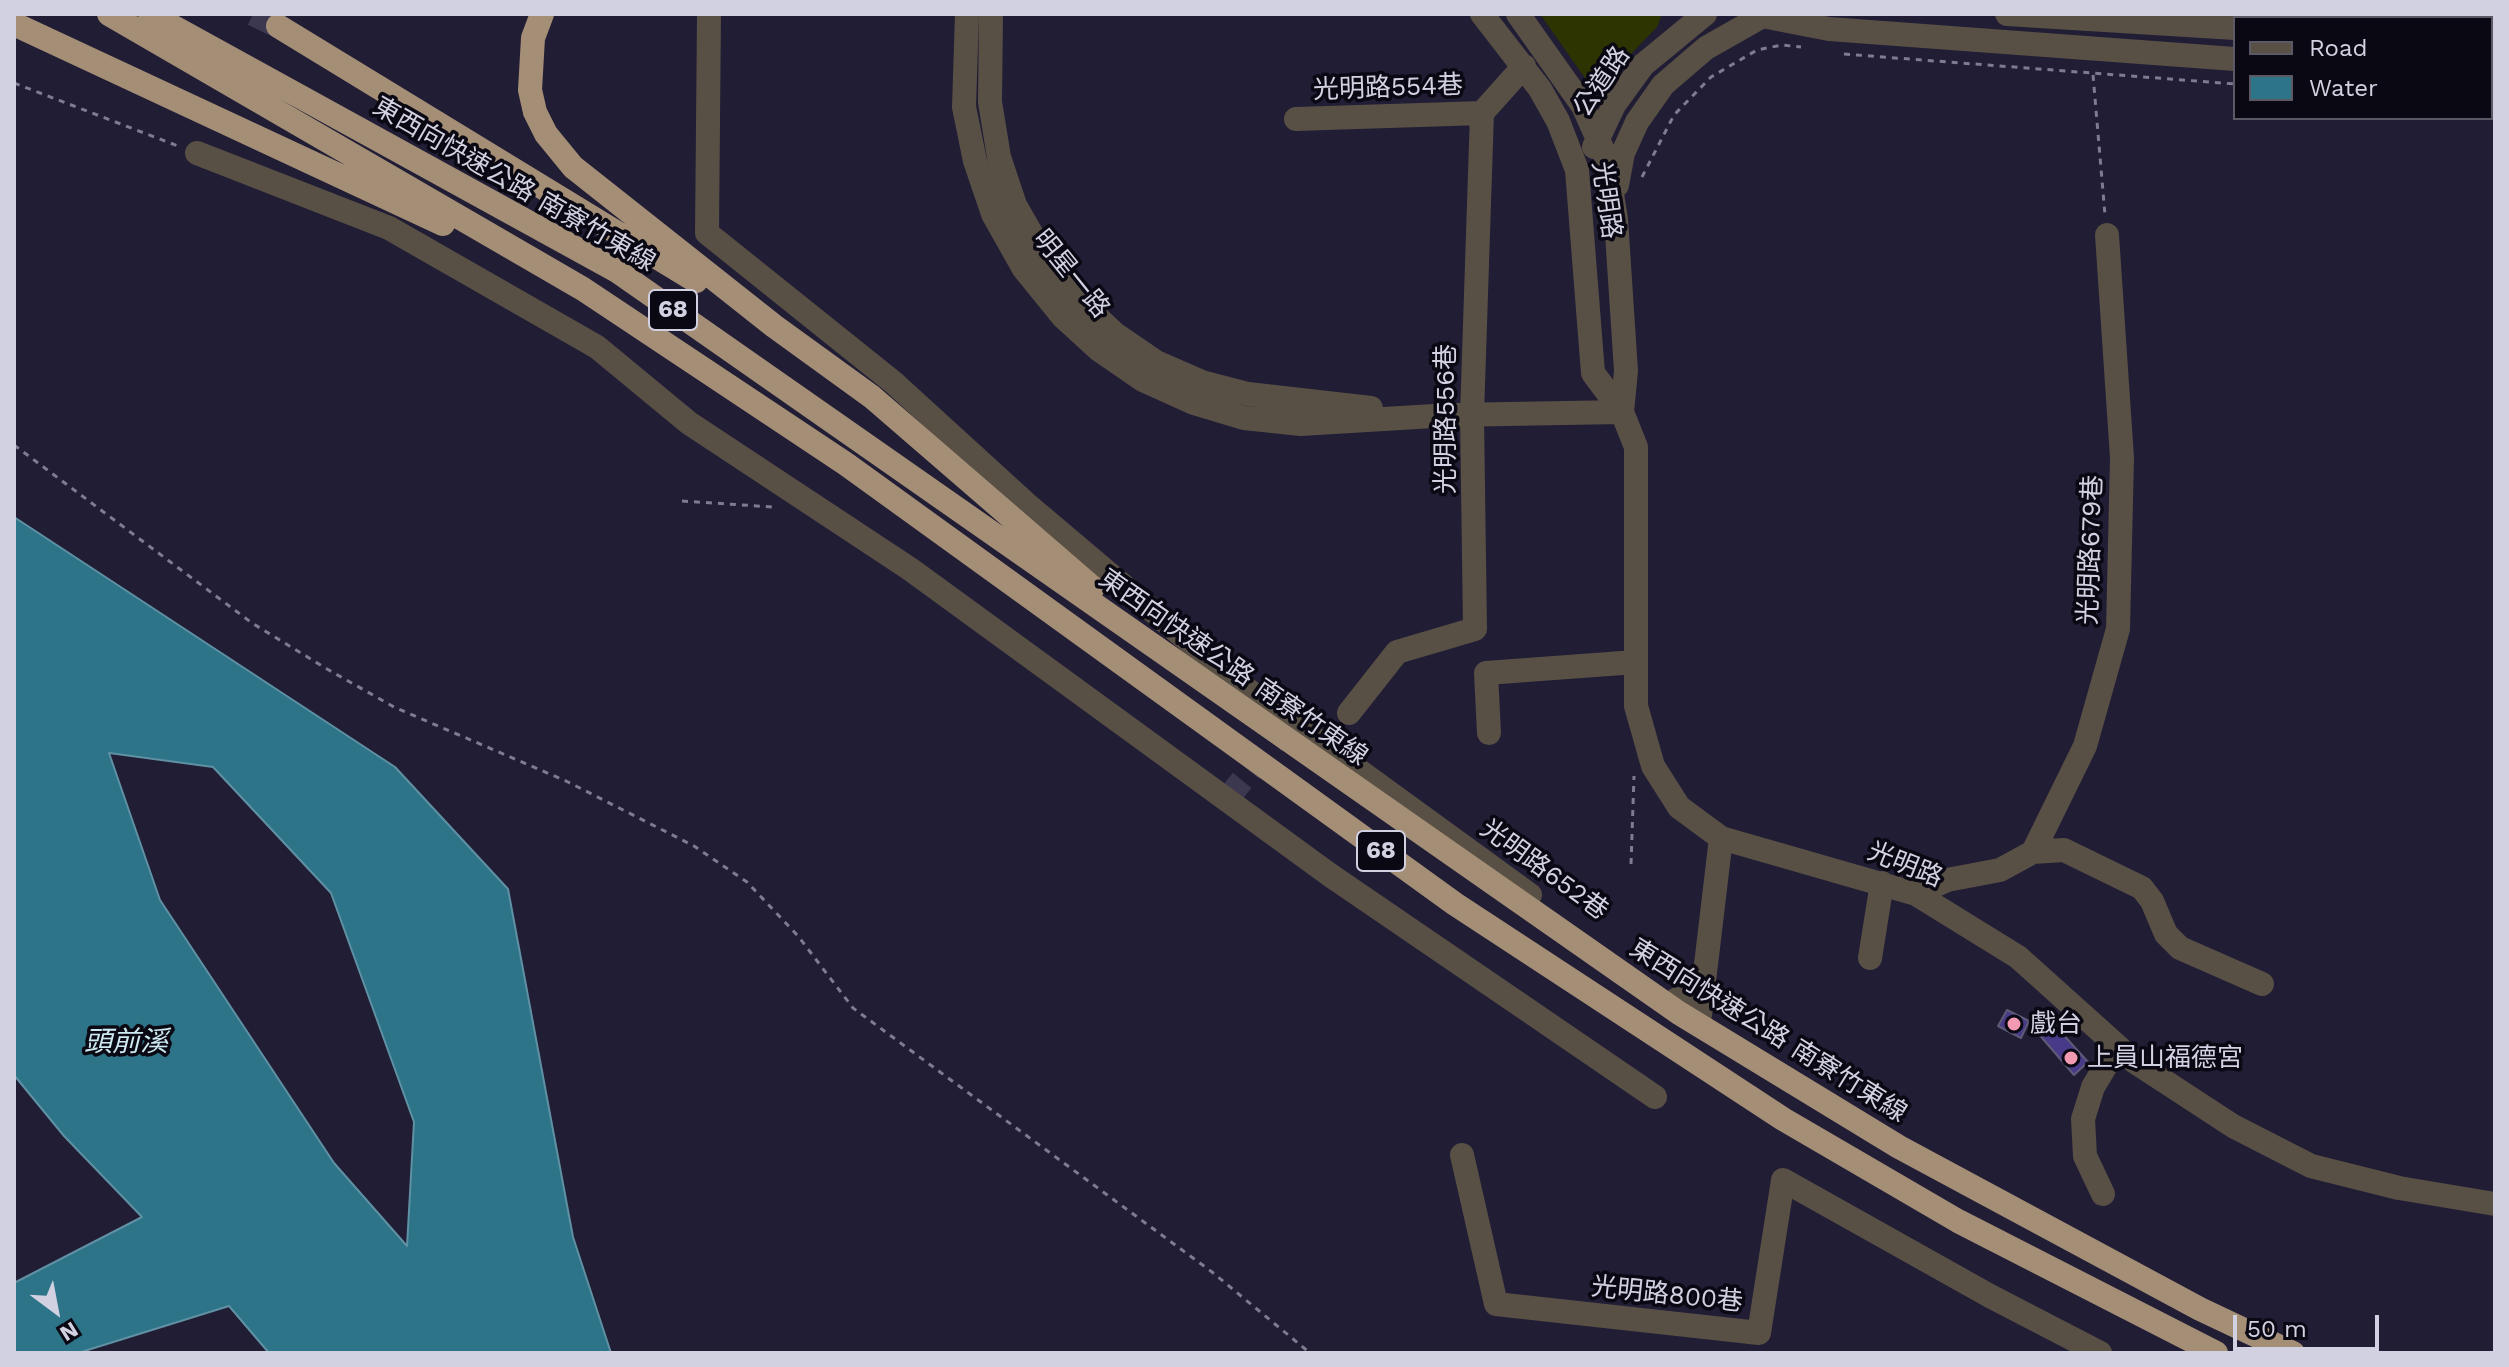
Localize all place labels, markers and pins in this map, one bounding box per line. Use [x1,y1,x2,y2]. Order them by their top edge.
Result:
place label: 戲台 [2030,1008,2082,1040]
marker: 戲台 [2005,1015,2023,1033]
place label: 上員山福德宮 [2087,1042,2243,1074]
marker: 上員山福德宮 [2062,1049,2080,1067]

